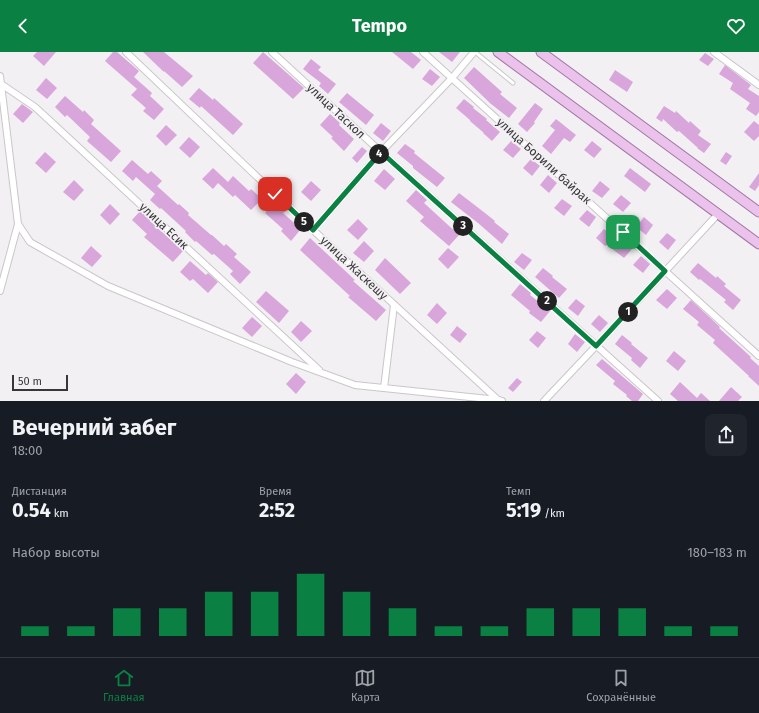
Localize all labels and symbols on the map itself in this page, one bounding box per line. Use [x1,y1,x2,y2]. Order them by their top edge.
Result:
street label: улица Таскол [304,81,368,141]
street label: улица Борили байрак [494,115,595,208]
pin: 4 [369,144,389,164]
pin [258,177,292,211]
street label: улица Есик [137,200,192,253]
pin: 5 [294,212,314,232]
pin [606,215,640,249]
pin: 3 [453,216,473,236]
street label: улица Жаскешу [317,233,391,303]
pin: 2 [537,291,557,311]
pin: 1 [618,302,638,322]
scale bar [12,373,68,392]

